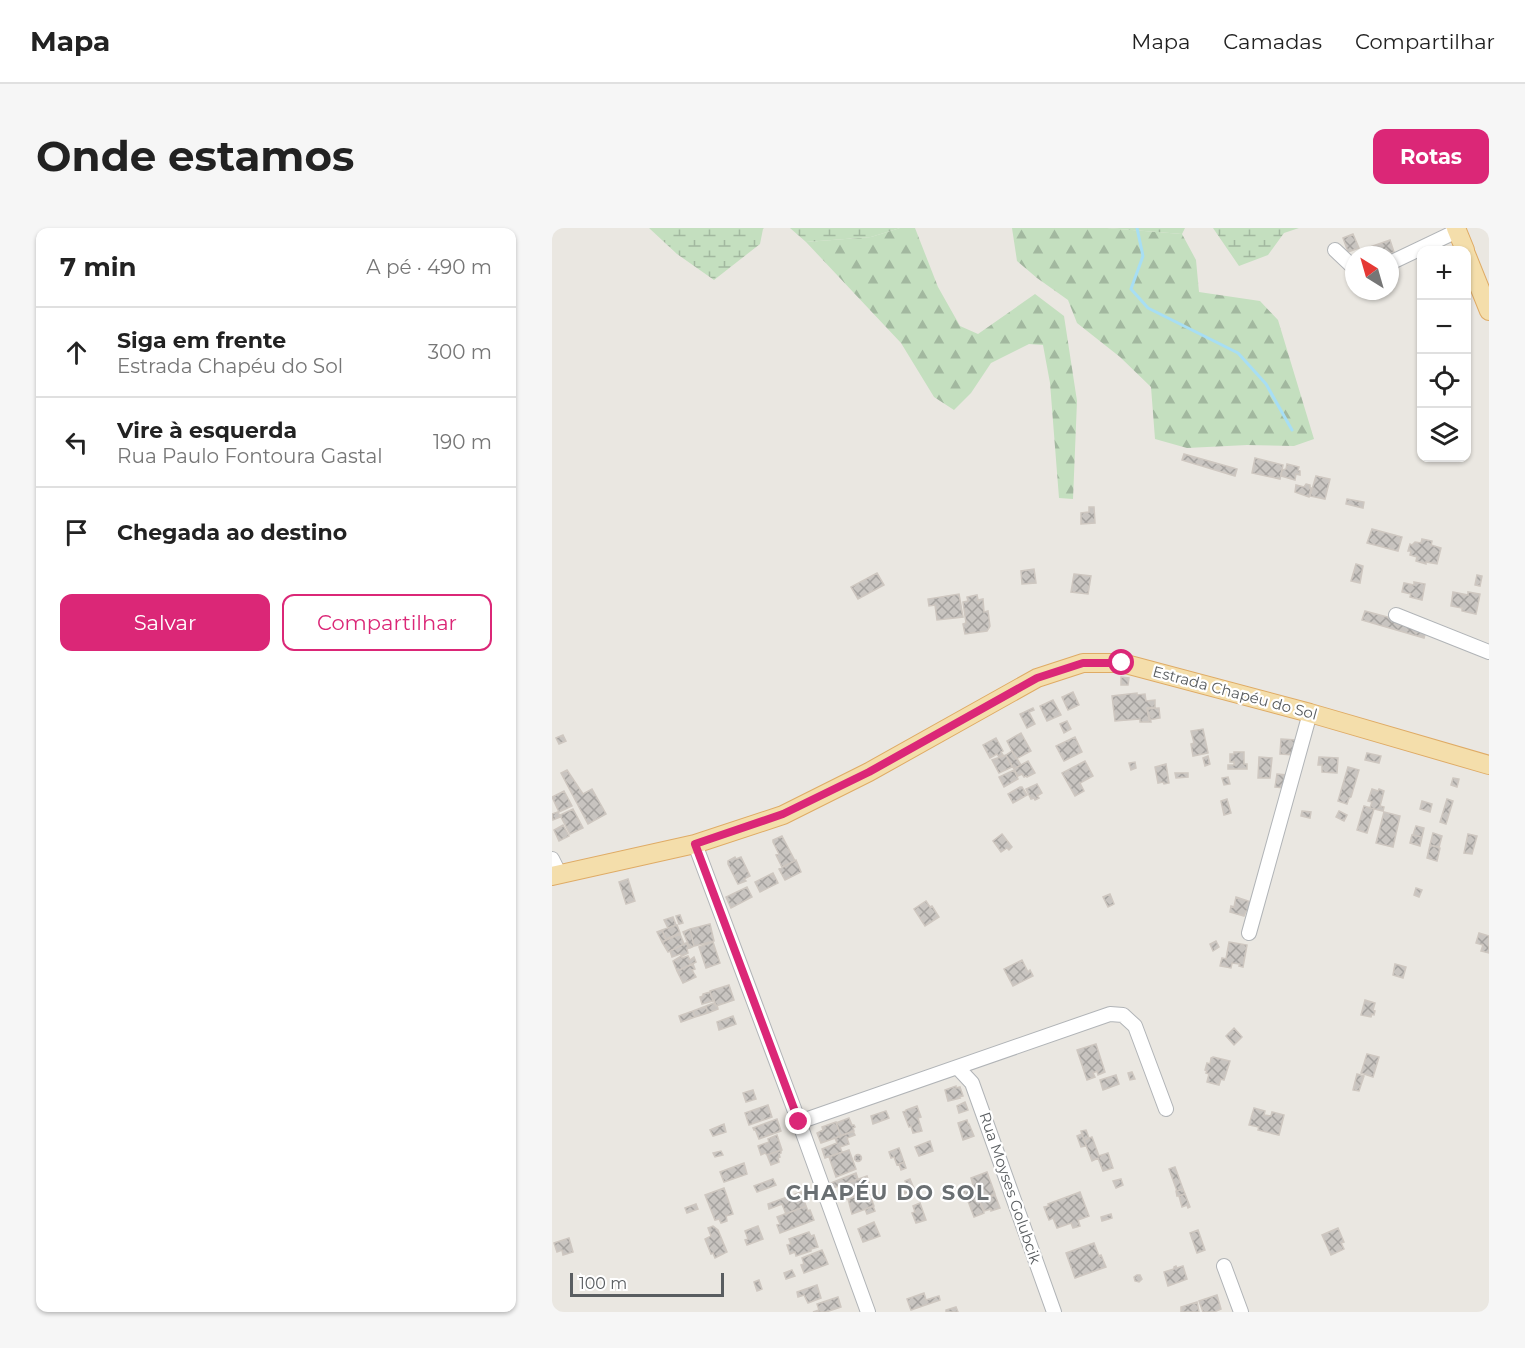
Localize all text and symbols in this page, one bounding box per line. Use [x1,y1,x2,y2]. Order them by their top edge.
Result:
text: Mapa [30,24,110,58]
text: Mapa [1131,29,1190,54]
text: Camadas [1223,29,1322,54]
text: Compartilhar [1355,29,1495,54]
button: Rotas [1373,129,1489,184]
text: Onde estamos [36,130,354,182]
north arrow [1345,246,1399,300]
map controls [1417,246,1471,462]
button: + [1417,246,1471,300]
text: 7 min [60,251,137,283]
text: A pé · 490 m [366,255,492,279]
button: − [1417,300,1471,354]
text: Siga em frente [117,327,286,354]
icon: ahead [60,336,93,369]
text: 300 m [428,340,492,364]
text: Estrada Chapéu do Sol [117,354,343,378]
button: locate [1417,354,1471,408]
button: layers [1417,408,1471,462]
text: Vire à esquerda [117,417,297,444]
icon: left [60,426,93,459]
text: 190 m [433,430,492,454]
text: Rua Paulo Fontoura Gastal [117,444,383,468]
icon: arrive [60,516,93,549]
text: Chegada ao destino [117,519,347,546]
button: Salvar [60,594,270,651]
button: Compartilhar [282,594,492,651]
route start [1108,649,1134,675]
street label: Estrada Chapéu do Sol [1151,661,1319,724]
route end [785,1108,811,1134]
street label: Rua Moyses Golubcik [976,1109,1045,1266]
district label: CHAPÉU DO SOL [786,1180,990,1205]
scale bar [570,1270,724,1298]
text: 100 m [579,1274,627,1293]

